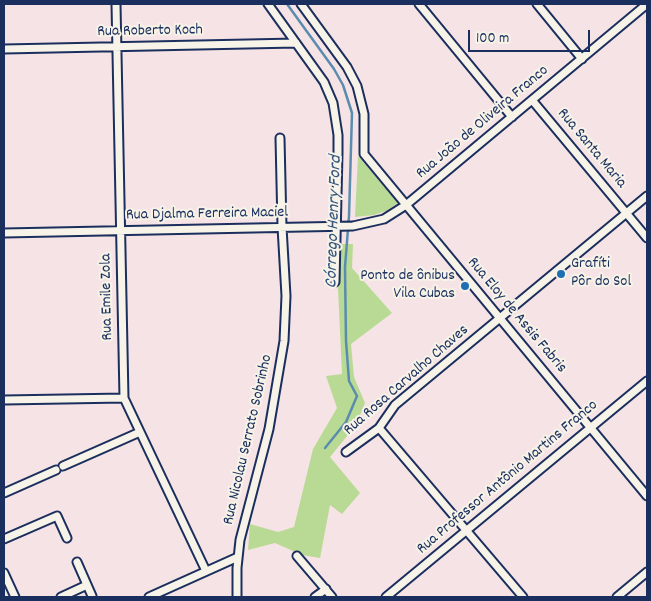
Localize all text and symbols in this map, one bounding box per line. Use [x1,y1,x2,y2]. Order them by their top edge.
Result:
scale bar [471,20,594,52]
street label: Rua Roberto Koch [97,21,203,43]
text: 100 m [476,28,509,50]
street label: Rua João de Oliveira Franco [413,62,553,184]
street label: Rua Santa Maria [552,105,630,193]
water label: Córrego Henry Ford [322,155,348,289]
street label: Rua Djalma Ferreira Maciel [126,204,288,226]
street label: Rua Emile Zola [98,253,118,341]
street label: Rua Eloy de Assis Fabris [462,254,570,378]
place label: Grafíti Pôr do Sol [571,255,631,293]
place label: Ponto de ônibus Vila Cubas [360,267,455,305]
marker: Grafíti Pôr do Sol [555,268,567,280]
marker: Ponto de ônibus Vila Cubas [459,280,471,292]
street label: Rua Rosa Carvalho Chaves [341,322,473,440]
street label: Rua Nicolau Serrato Sobrinho [220,353,278,527]
street label: Rua Professor Antônio Martins Franco [414,397,602,559]

